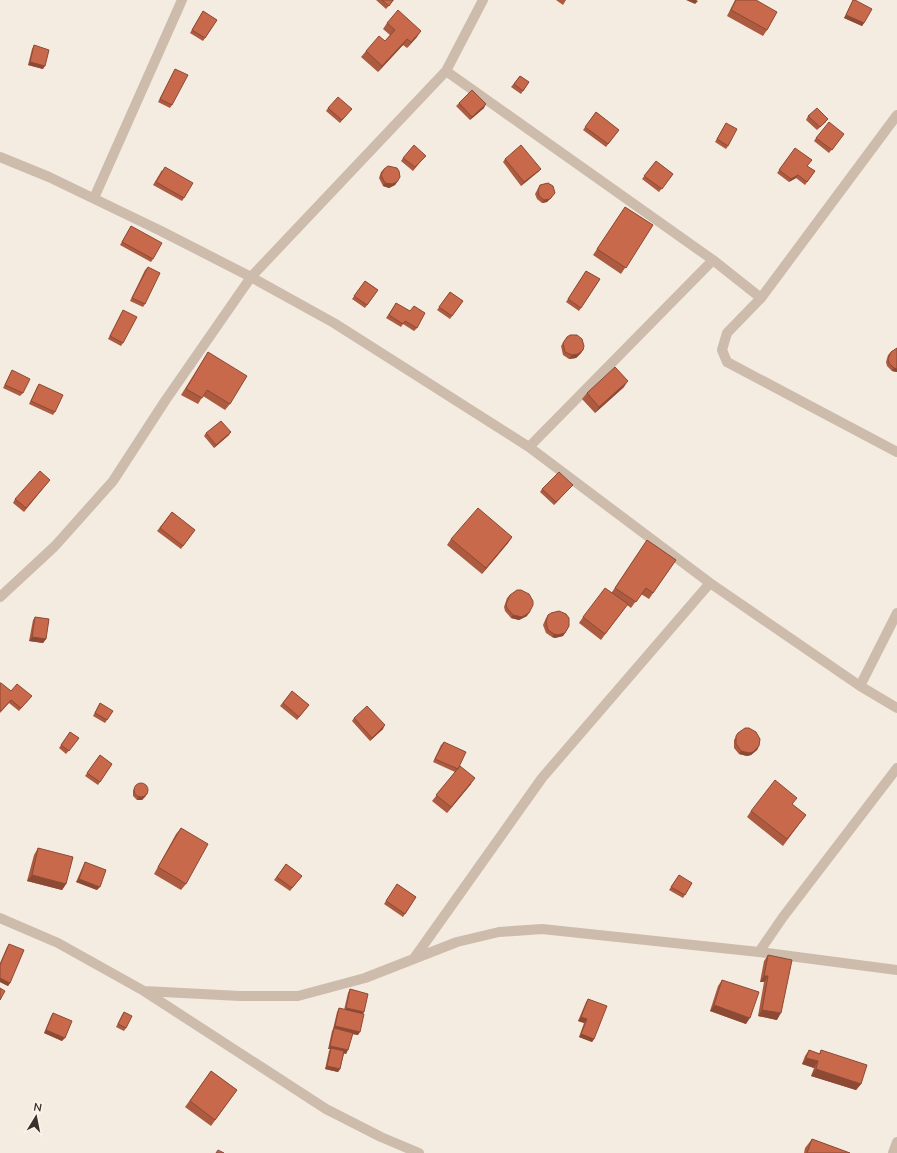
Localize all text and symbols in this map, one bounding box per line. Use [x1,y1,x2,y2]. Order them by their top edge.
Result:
north arrow [16,1097,56,1137]
text: N [32,1100,43,1115]

